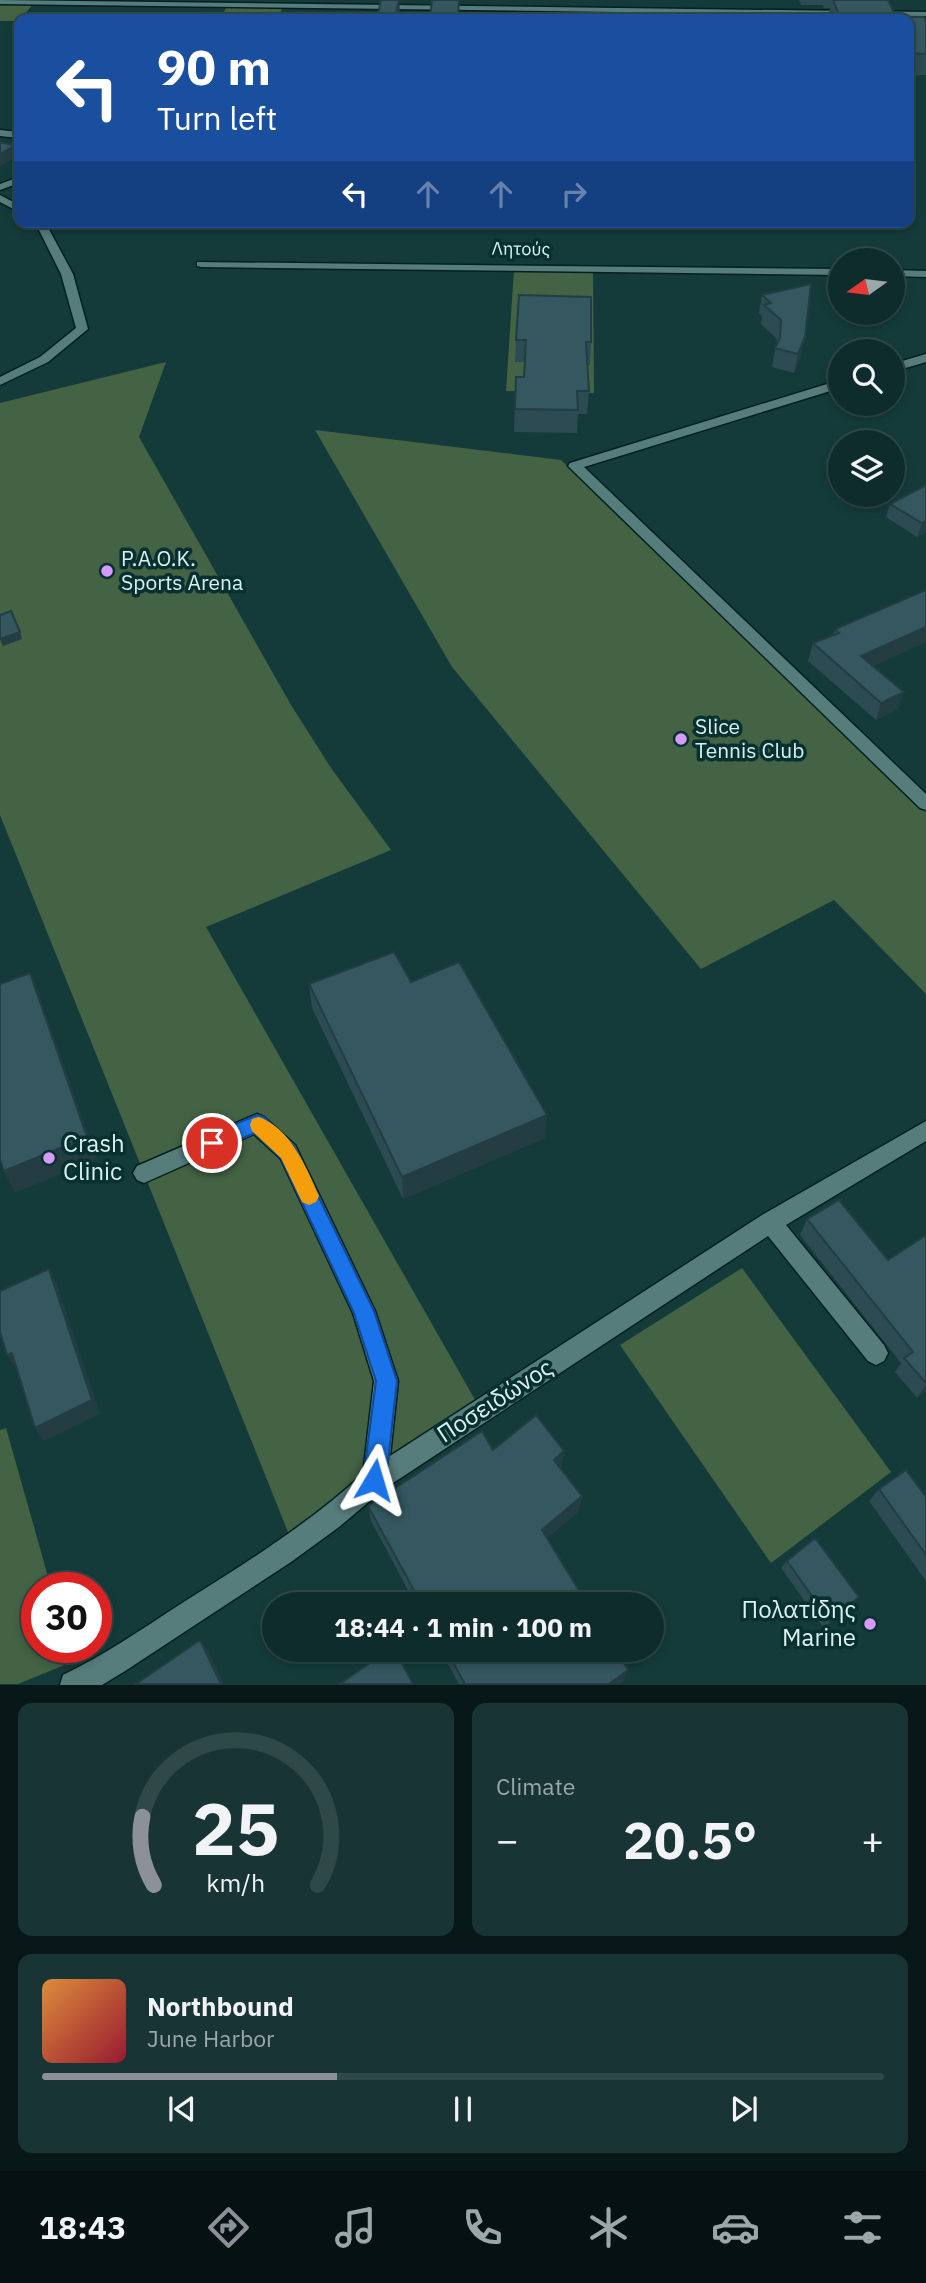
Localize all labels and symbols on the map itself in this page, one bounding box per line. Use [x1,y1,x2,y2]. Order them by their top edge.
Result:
street label: Λητούς [492,236,551,261]
north arrow [828,248,905,326]
place label: P.A.O.K. Sports Arena [121,544,243,596]
marker: P.A.O.K. Sports Arena [99,563,115,579]
place label: Slice Tennis Club [695,712,804,764]
marker: Slice Tennis Club [673,731,689,747]
pin [182,1113,242,1173]
place label: Crash Clinic [63,1127,125,1187]
marker: Crash Clinic [41,1150,57,1166]
street label: Ποσειδώνος [430,1351,558,1449]
position arrow [337,1443,411,1517]
speed limit sign: 30 [21,1572,112,1663]
place label: Πολατίδης Marine [742,1593,856,1653]
marker: Πολατίδης Marine [862,1616,878,1632]

